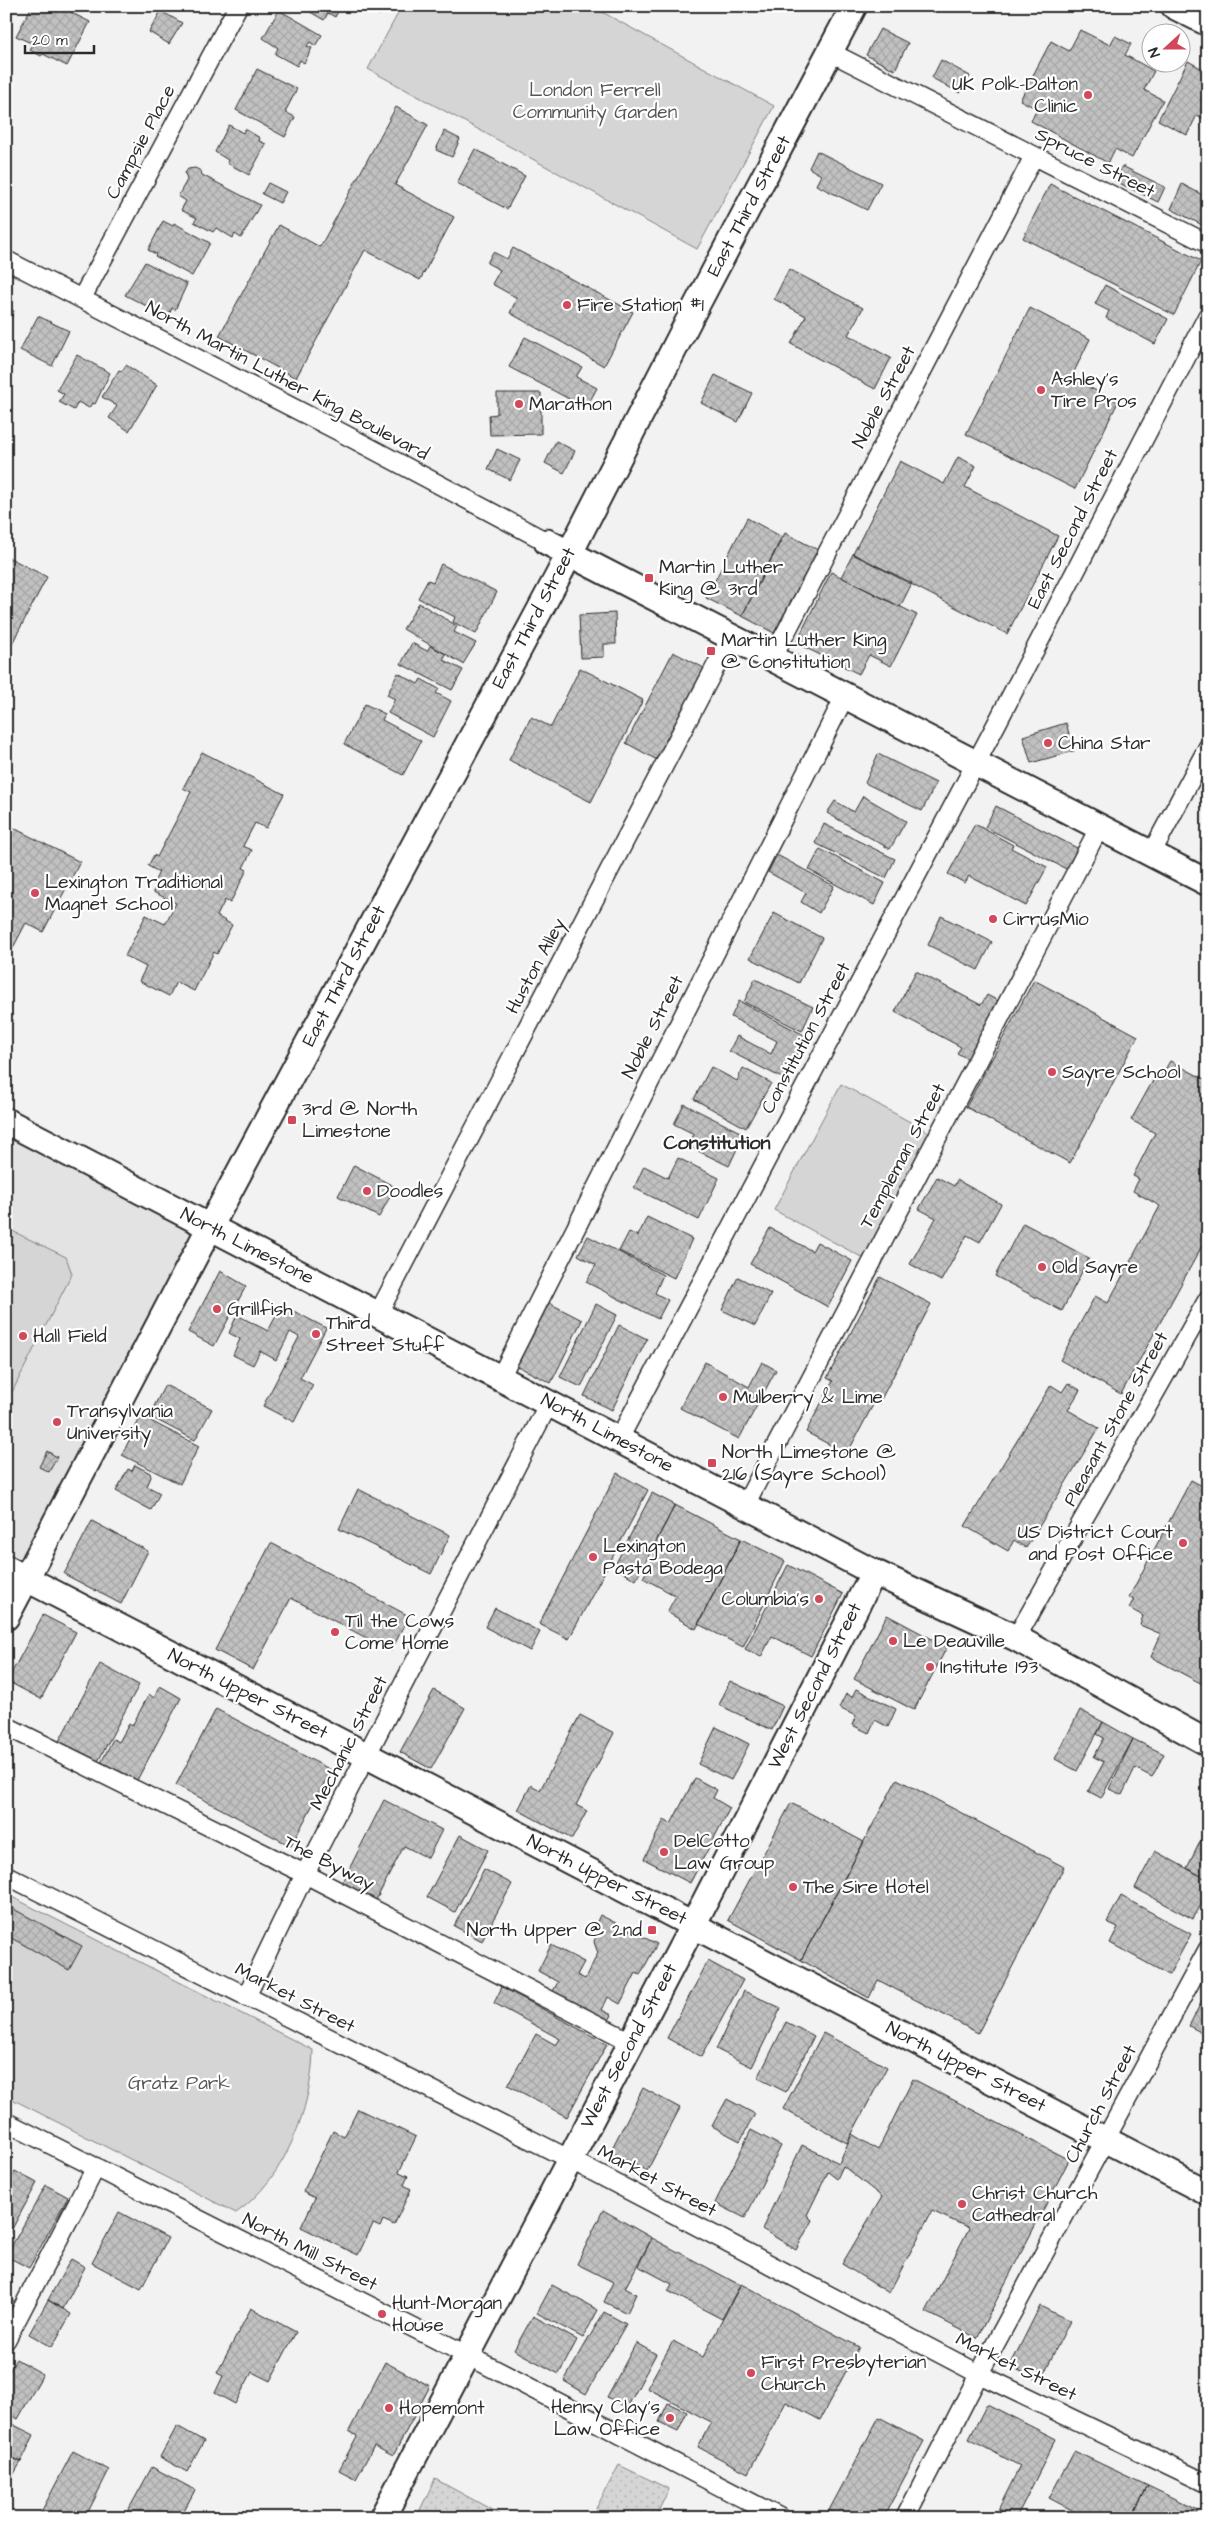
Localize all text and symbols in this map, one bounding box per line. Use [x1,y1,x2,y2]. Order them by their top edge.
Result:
scale bar [25,22,94,54]
north arrow [1142,22,1192,72]
text: 20 m [32,30,68,51]
text: N [1144,44,1166,60]
place label: UK Polk-Dalton Clinic [952,71,1078,120]
park label: London Ferrell Community Garden [513,77,677,127]
street label: Campsie Place [100,80,182,204]
marker: UK Polk-Dalton Clinic [1082,89,1094,101]
street label: Spruce Street [1030,121,1160,205]
street label: East Third Street [700,130,798,281]
place label: Fire Station #1 [577,292,704,319]
street label: North Martin Luther King Boulevard [140,295,434,469]
marker: Fire Station #1 [561,299,573,311]
street label: Noble Street [846,341,923,453]
place label: Ashley's Tire Pros [1051,366,1137,415]
marker: Ashley's Tire Pros [1035,384,1047,396]
place label: Marathon [529,391,612,418]
marker: Marathon [513,398,525,410]
street label: East Second Street [1021,444,1125,614]
street label: East Third Street [485,542,583,693]
place label: Martin Luther King @ 3rd [659,554,784,604]
marker: Martin Luther King @ 3rd [643,572,655,584]
place label: Martin Luther King @ Constitution [721,627,887,676]
marker: Martin Luther King @ Constitution [705,645,717,657]
place label: China Star [1058,730,1151,757]
marker: China Star [1042,737,1054,749]
place label: Lexington Traditional Magnet School [45,869,223,919]
marker: Lexington Traditional Magnet School [29,887,41,899]
street label: East Third Street [295,900,393,1051]
place label: CirrusMio [1003,906,1089,933]
street label: Huston Alley [499,913,574,1019]
marker: CirrusMio [987,913,999,925]
street label: Constitution Street [755,957,858,1119]
street label: Noble Street [615,970,691,1083]
place label: Sayre School [1062,1059,1181,1087]
marker: Sayre School [1046,1066,1058,1078]
street label: Templeman Street [853,1078,953,1233]
place label: 3rd @ North Limestone [302,1096,418,1145]
marker: 3rd @ North Limestone [286,1114,298,1126]
district label: Constitution [663,1129,771,1157]
place label: Doodles [377,1178,443,1205]
marker: Doodles [361,1185,373,1197]
street label: North Limestone [176,1201,318,1291]
place label: Old Sayre [1052,1254,1138,1282]
marker: Old Sayre [1036,1261,1048,1273]
place label: Grillfish [227,1296,293,1323]
marker: Grillfish [211,1303,223,1315]
place label: Third Street Stuff [326,1310,445,1359]
place label: Hall Field [33,1323,107,1350]
street label: Pleasant Stone Street [1057,1327,1175,1511]
marker: Third Street Stuff [310,1328,322,1340]
marker: Hall Field [17,1330,29,1342]
place label: Mulberry & Lime [733,1384,883,1412]
street label: North Limestone [536,1387,678,1479]
marker: Mulberry & Lime [717,1391,729,1403]
place label: Transylvania University [67,1398,173,1448]
marker: Transylvania University [51,1416,63,1428]
place label: North Limestone @ 216 (Sayre School) [722,1439,896,1489]
marker: North Limestone @ 216 (Sayre School) [706,1457,718,1469]
place label: US District Court and Post Office [1017,1519,1173,1568]
place label: Lexington Pasta Bodega [603,1533,723,1583]
marker: US District Court and Post Office [1177,1537,1189,1549]
marker: Lexington Pasta Bodega [587,1551,599,1563]
place label: Columbia's [722,1586,809,1613]
marker: Columbia's [813,1593,825,1605]
street label: West Second Street [761,1598,869,1774]
place label: Til the Cows Come Home [345,1608,454,1657]
marker: Til the Cows Come Home [329,1626,341,1638]
place label: Le Deauville [903,1628,1005,1655]
marker: Le Deauville [887,1635,899,1647]
street label: North Upper Street [163,1642,333,1746]
place label: Institute 193 [940,1654,1039,1681]
marker: Institute 193 [924,1661,936,1673]
street label: Mechanic Street [303,1671,395,1815]
street label: North Upper Street [522,1828,692,1932]
place label: DelCotto Law Group [674,1828,775,1877]
street label: The Byway [279,1829,380,1899]
marker: DelCotto Law Group [658,1846,670,1858]
place label: The Sire Hotel [803,1874,929,1901]
marker: The Sire Hotel [787,1881,799,1893]
place label: North Upper @ 2nd [466,1917,642,1944]
marker: North Upper @ 2nd [646,1924,658,1936]
street label: Market Street [230,1956,360,2040]
street label: West Second Street [574,1958,684,2133]
street label: North Upper Street [881,2015,1051,2119]
street label: Church Street [1058,2040,1144,2168]
park label: Gratz Park [128,2070,230,2097]
street label: Market Street [593,2138,722,2224]
place label: Christ Church Cathedral [972,2180,1098,2229]
marker: Christ Church Cathedral [956,2198,968,2210]
street label: North Mill Street [238,2206,383,2298]
place label: Hunt-Morgan House [392,2290,502,2339]
marker: Hunt-Morgan House [376,2308,388,2320]
street label: Market Street [951,2326,1081,2408]
place label: First Presbyterian Church [761,2349,926,2398]
marker: First Presbyterian Church [745,2367,757,2379]
place label: Henry Clay's Law Office [551,2394,660,2443]
place label: Hopemont [399,2395,485,2422]
marker: Hopemont [383,2402,395,2414]
marker: Henry Clay's Law Office [664,2412,676,2424]

